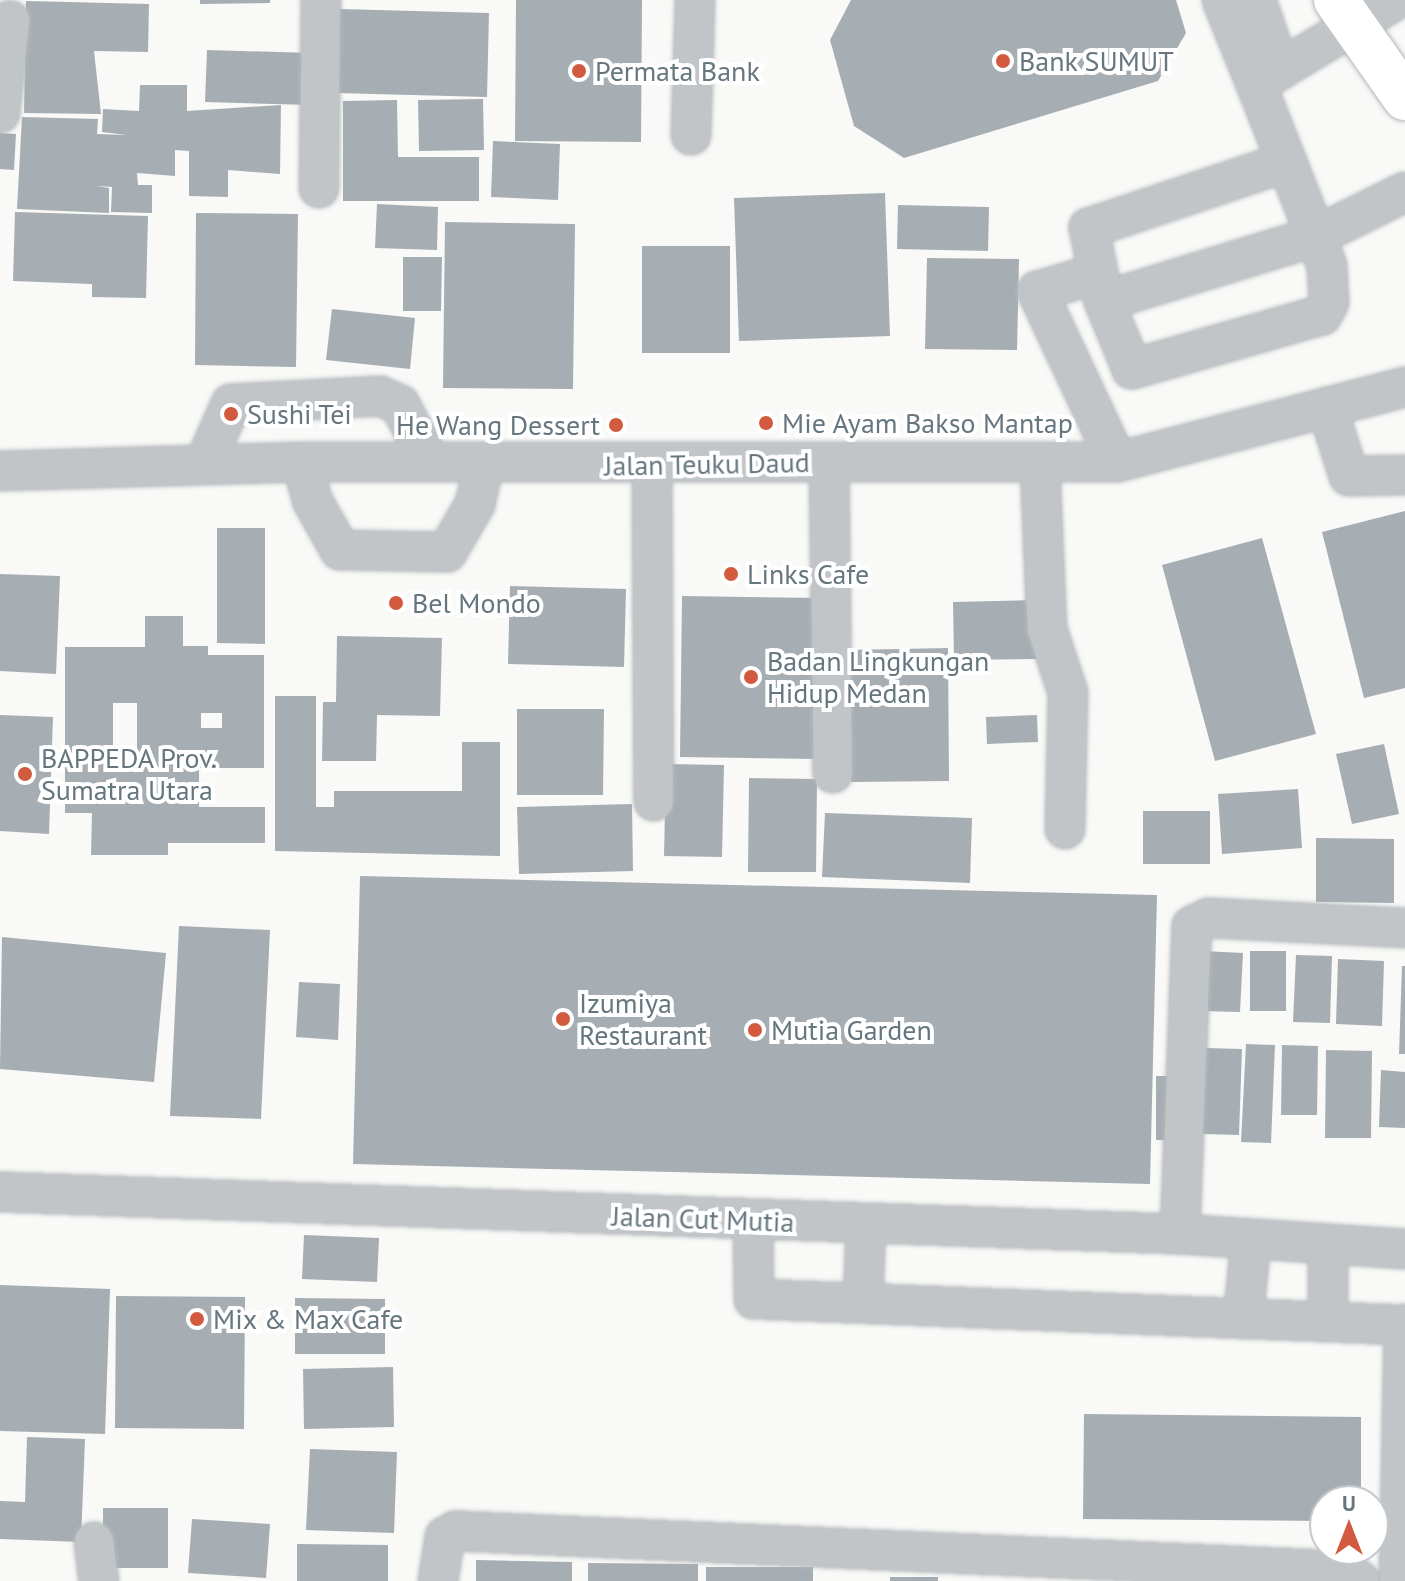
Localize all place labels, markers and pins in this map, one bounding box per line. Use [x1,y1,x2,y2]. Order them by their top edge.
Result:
place label: Bank SUMUT [1019,44,1175,78]
marker: Bank SUMUT [994,52,1012,70]
place label: Permata Bank [595,54,760,88]
marker: Permata Bank [570,62,588,80]
place label: Sushi Tei [247,397,353,431]
marker: Sushi Tei [222,405,240,423]
place label: Mie Ayam Bakso Mantap [782,406,1074,440]
place label: He Wang Dessert [396,408,600,442]
marker: Mie Ayam Bakso Mantap [757,414,775,432]
marker: He Wang Dessert [607,416,625,434]
place label: Links Cafe [747,557,869,591]
marker: Links Cafe [722,565,740,583]
place label: Bel Mondo [412,586,541,620]
marker: Bel Mondo [387,594,405,612]
place label: Badan Lingkungan Hidup Medan [767,644,989,710]
marker: Badan Lingkungan Hidup Medan [742,668,760,686]
place label: BAPPEDA Prov. Sumatra Utara [41,741,218,807]
marker: BAPPEDA Prov. Sumatra Utara [16,765,34,783]
place label: Izumiya Restaurant [579,986,707,1052]
marker: Izumiya Restaurant [554,1010,572,1028]
place label: Mutia Garden [771,1013,932,1047]
marker: Mutia Garden [746,1021,764,1039]
place label: Mix & Max Cafe [213,1302,405,1336]
marker: Mix & Max Cafe [188,1310,206,1328]

